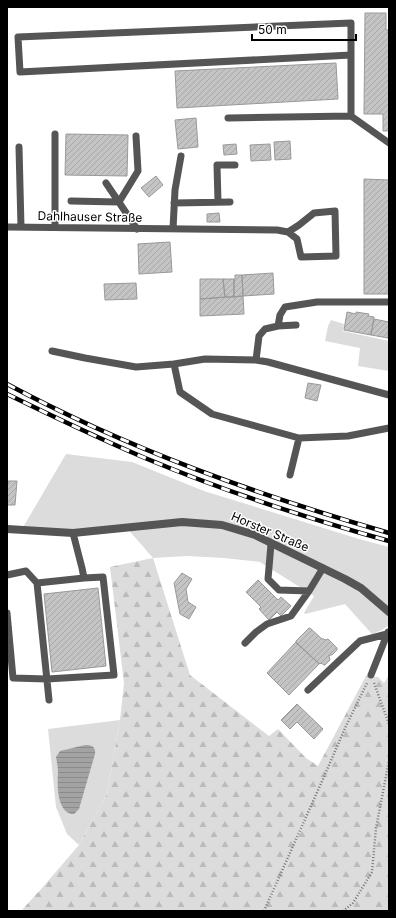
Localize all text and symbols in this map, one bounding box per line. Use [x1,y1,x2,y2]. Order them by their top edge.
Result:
scale bar [252,16,356,42]
text: 50 m [258,22,287,37]
street label: Dahlhauser Straße [37,208,143,225]
street label: Horster Straße [229,508,311,555]

